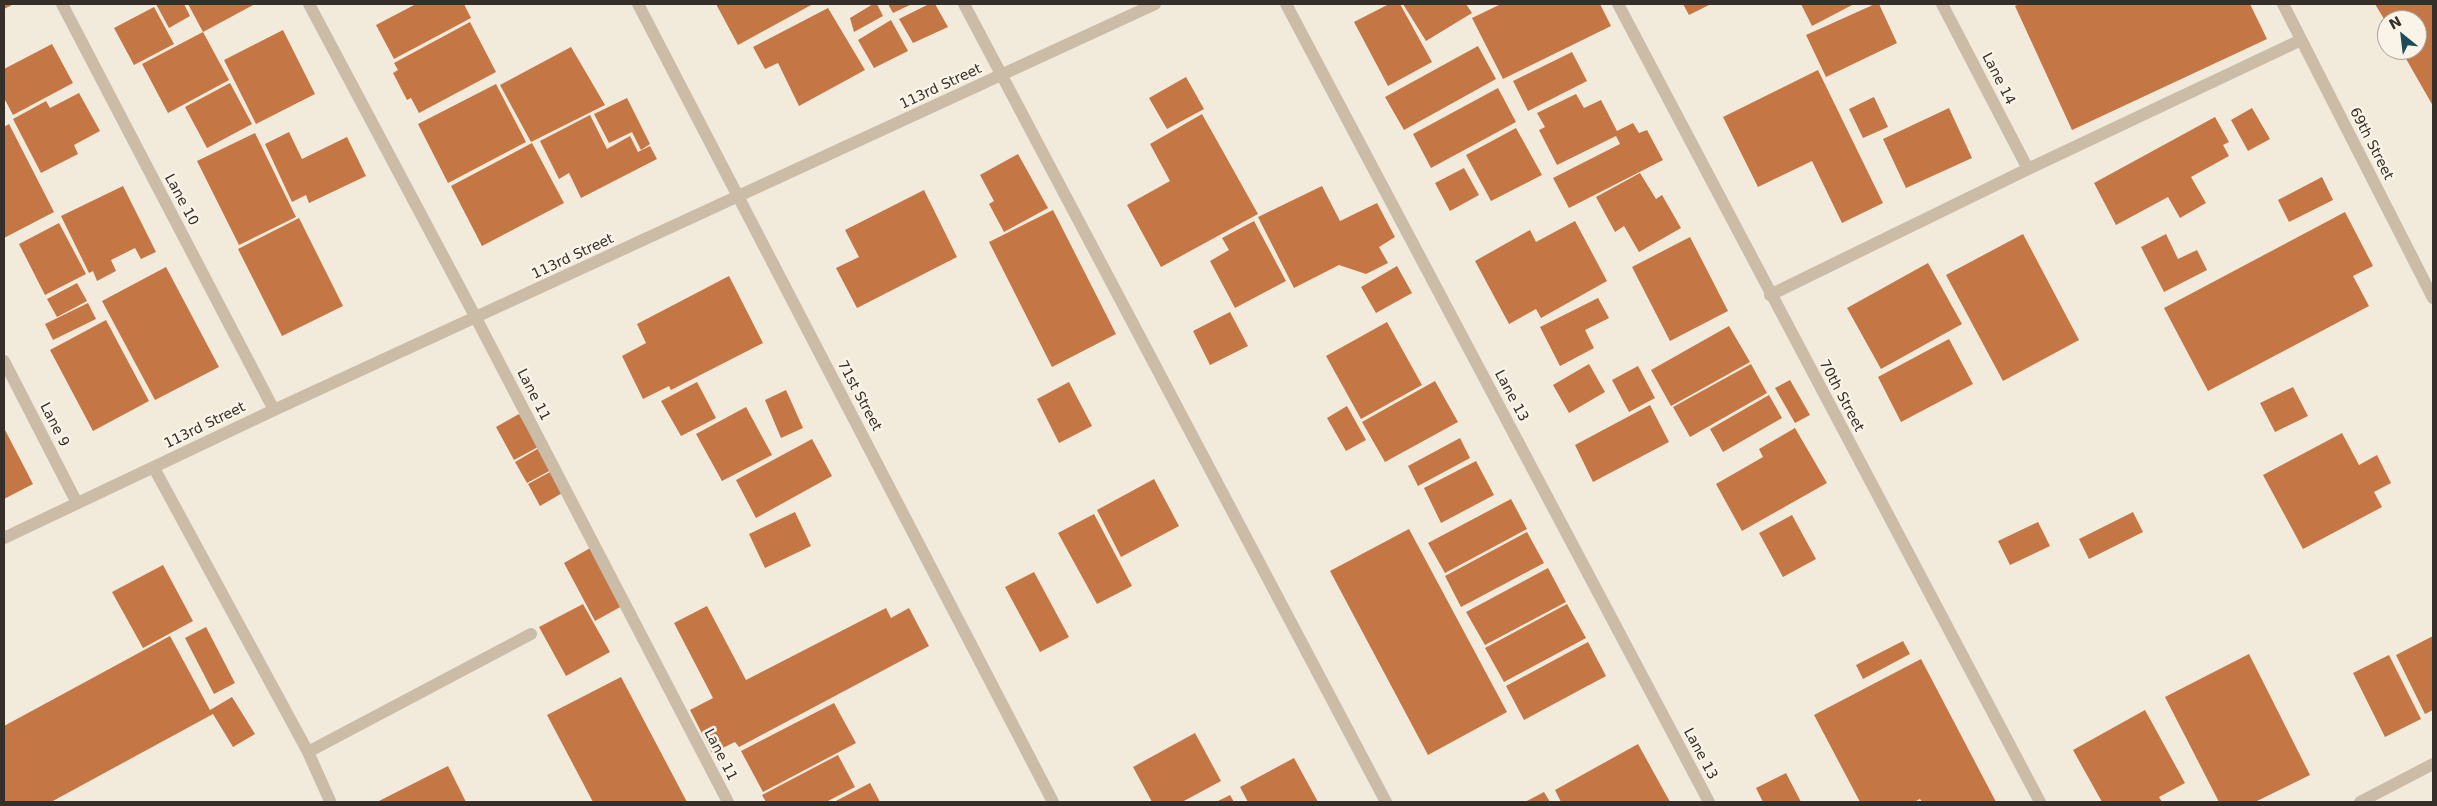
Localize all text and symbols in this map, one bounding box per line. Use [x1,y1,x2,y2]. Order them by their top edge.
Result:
north arrow [2377,10,2427,60]
text: N [2386,13,2404,33]
street label: Lane 14 [1978,50,2018,108]
street label: 113rd Street [898,61,984,113]
street label: 69th Street [2346,105,2396,183]
street label: Lane 10 [160,171,202,229]
street label: 113rd Street [530,231,616,283]
street label: 70th Street [1815,357,1867,435]
street label: 71st Street [833,358,885,434]
street label: Lane 11 [513,366,553,424]
street label: Lane 13 [1490,367,1532,425]
street label: 113rd Street [162,399,248,453]
street label: Lane 9 [36,400,72,450]
street label: Lane 13 [1679,725,1721,783]
street label: Lane 11 [700,726,740,784]

